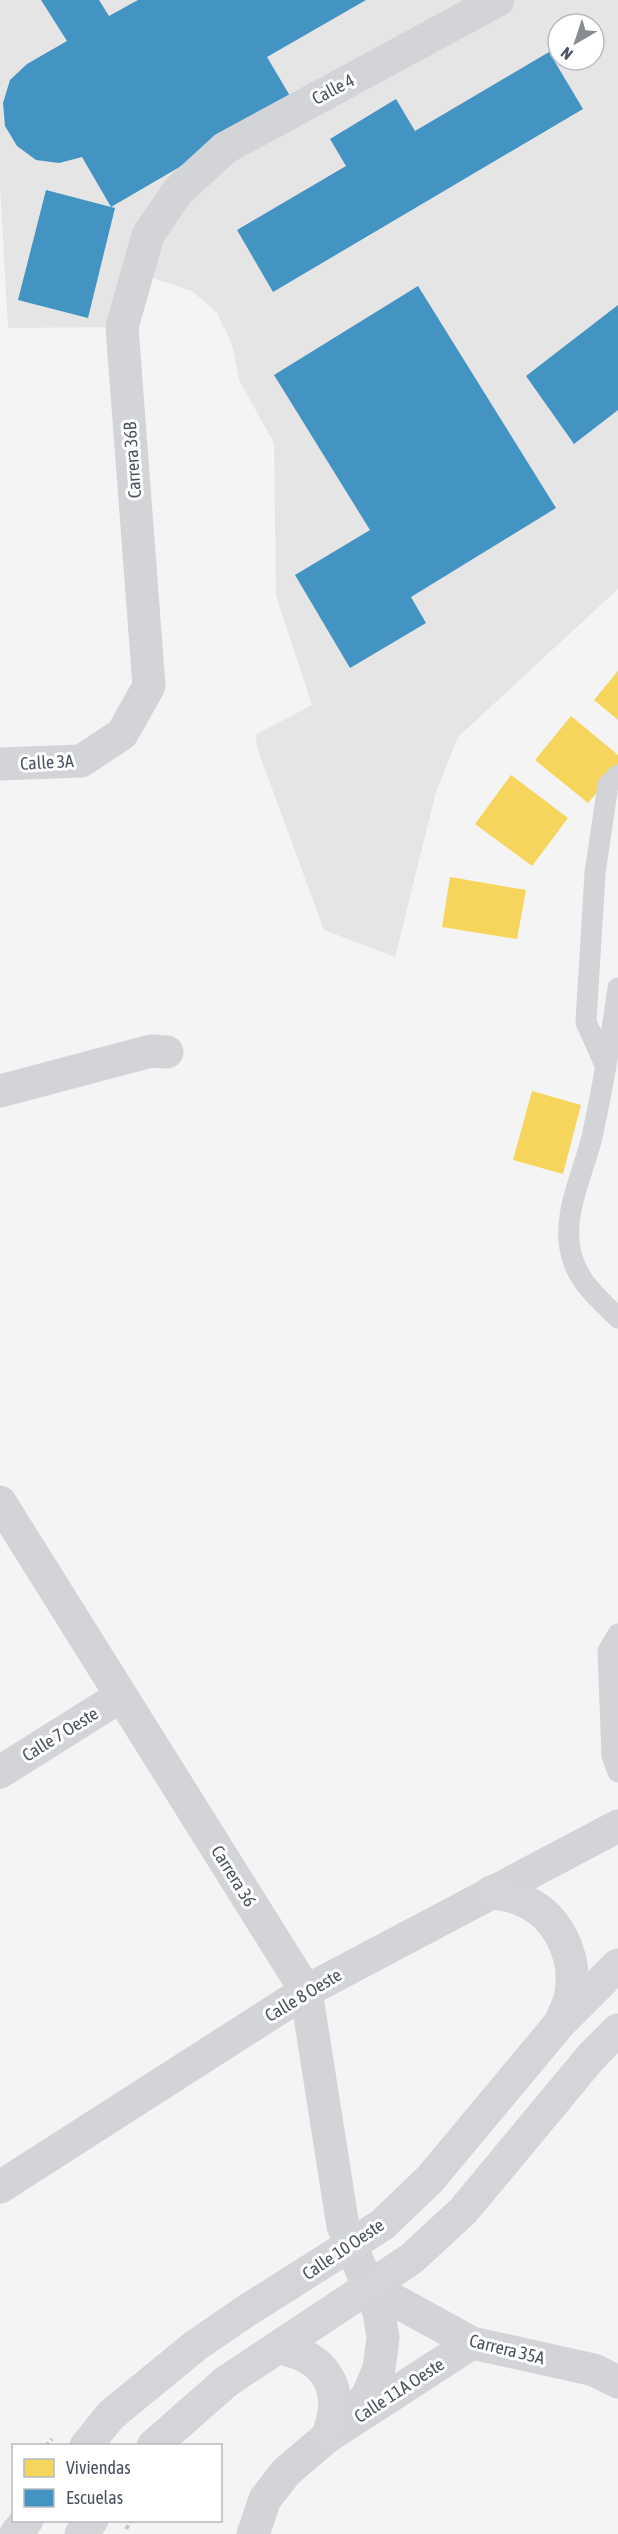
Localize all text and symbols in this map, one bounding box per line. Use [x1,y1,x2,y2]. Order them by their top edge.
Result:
north arrow [546,12,606,72]
text: N [557,44,576,64]
street label: Calle 4 [308,69,358,109]
street label: Carrera 36B [119,421,145,499]
street label: Calle 3A [20,750,75,774]
street label: Calle 7 Oeste [18,1702,102,1766]
street label: Carrera 36 [207,1842,261,1910]
street label: Calle 8 Oeste [261,1964,345,2026]
street label: Calle 10 Oeste [298,2214,388,2284]
street label: Carrera 35A [467,2330,547,2369]
street label: Calle 11A Oeste [350,2353,448,2427]
legend [12,2444,222,2522]
text: Viviendas [66,2457,131,2478]
text: Escuelas [66,2487,123,2508]

